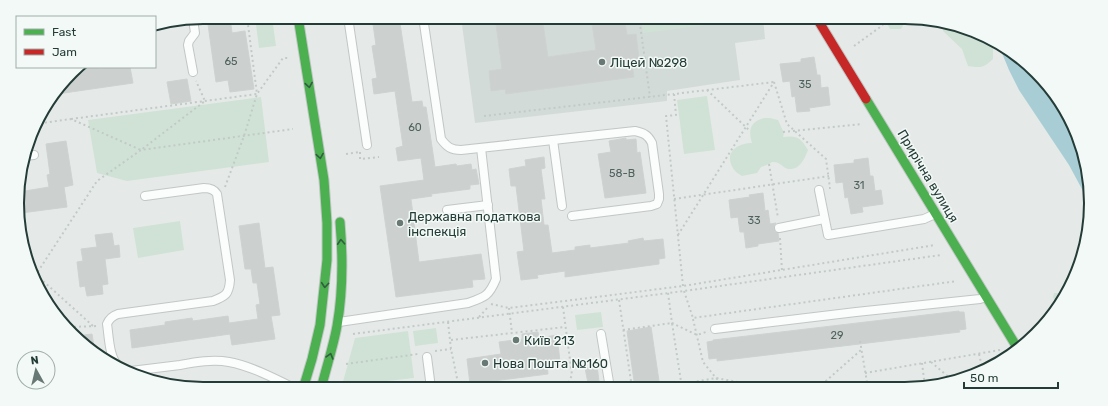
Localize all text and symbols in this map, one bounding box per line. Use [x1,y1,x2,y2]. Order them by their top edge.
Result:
legend [16,16,156,68]
text: Fast [52,25,76,39]
text: Jam [52,45,77,59]
house number: 65 [224,55,238,68]
place label: Ліцей №298 [610,55,687,70]
marker: Ліцей №298 [597,57,607,67]
house number: 35 [798,78,812,91]
one-way arrow [305,82,313,88]
house number: 60 [408,121,422,134]
street label: Прирічна вулиця [894,127,962,225]
one-way arrow [315,153,324,159]
house number: 58-В [609,167,635,180]
house number: 31 [853,179,865,192]
place label: Державна податкова інспекція [408,209,541,239]
house number: 33 [747,214,761,227]
marker: Державна податкова інспекція [395,218,405,228]
one-way arrow [337,239,346,245]
one-way arrow [321,282,330,288]
house number: 29 [831,329,843,342]
place label: Київ 213 [524,333,575,348]
marker: Київ 213 [511,335,521,345]
north arrow [16,350,56,390]
one-way arrow [325,353,334,360]
text: N [30,354,40,368]
place label: Нова Пошта №160 [493,356,608,371]
marker: Нова Пошта №160 [480,358,490,368]
scale bar [964,364,1058,390]
text: 50 m [970,371,998,385]

